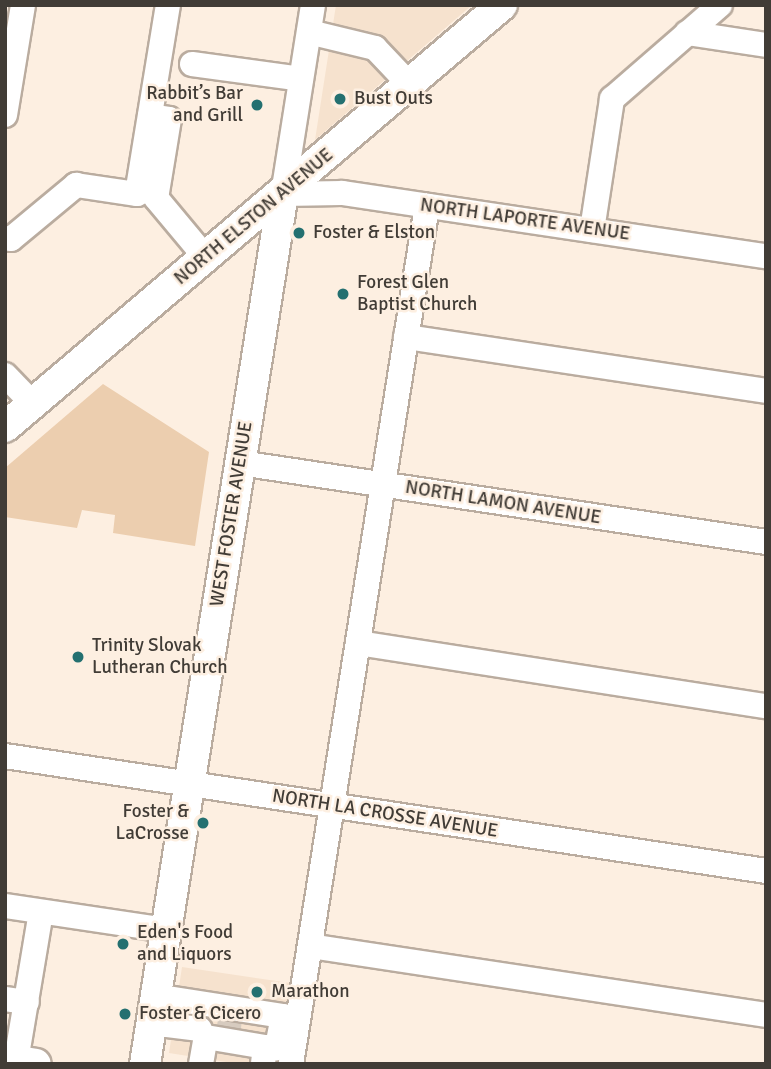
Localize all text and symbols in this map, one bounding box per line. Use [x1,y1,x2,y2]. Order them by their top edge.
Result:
place label: Rabbit’s Bar and Grill [146,83,243,127]
place label: Bust Outs [354,88,433,110]
marker: Bust Outs [332,91,348,107]
marker: Rabbit’s Bar and Grill [249,97,265,113]
street label: NORTH ELSTON AVENUE [170,144,338,290]
street label: NORTH LAPORTE AVENUE [419,194,631,246]
place label: Foster & Elston [313,222,435,244]
marker: Foster & Elston [291,225,307,241]
place label: Forest Glen Baptist Church [357,272,477,316]
marker: Forest Glen Baptist Church [335,286,351,302]
street label: WEST FOSTER AVENUE [206,420,258,608]
street label: NORTH LAMON AVENUE [403,476,603,530]
place label: Trinity Slovak Lutheran Church [92,635,228,679]
marker: Trinity Slovak Lutheran Church [70,649,86,665]
street label: NORTH LA CROSSE AVENUE [270,785,500,843]
place label: Foster & LaCrosse [115,801,189,845]
marker: Foster & LaCrosse [195,815,211,831]
place label: Eden's Food and Liquors [137,922,233,966]
marker: Eden's Food and Liquors [115,936,131,952]
place label: Marathon [271,981,349,1003]
marker: Marathon [249,984,265,1000]
place label: Foster & Cicero [139,1003,261,1025]
marker: Foster & Cicero [117,1006,133,1022]

